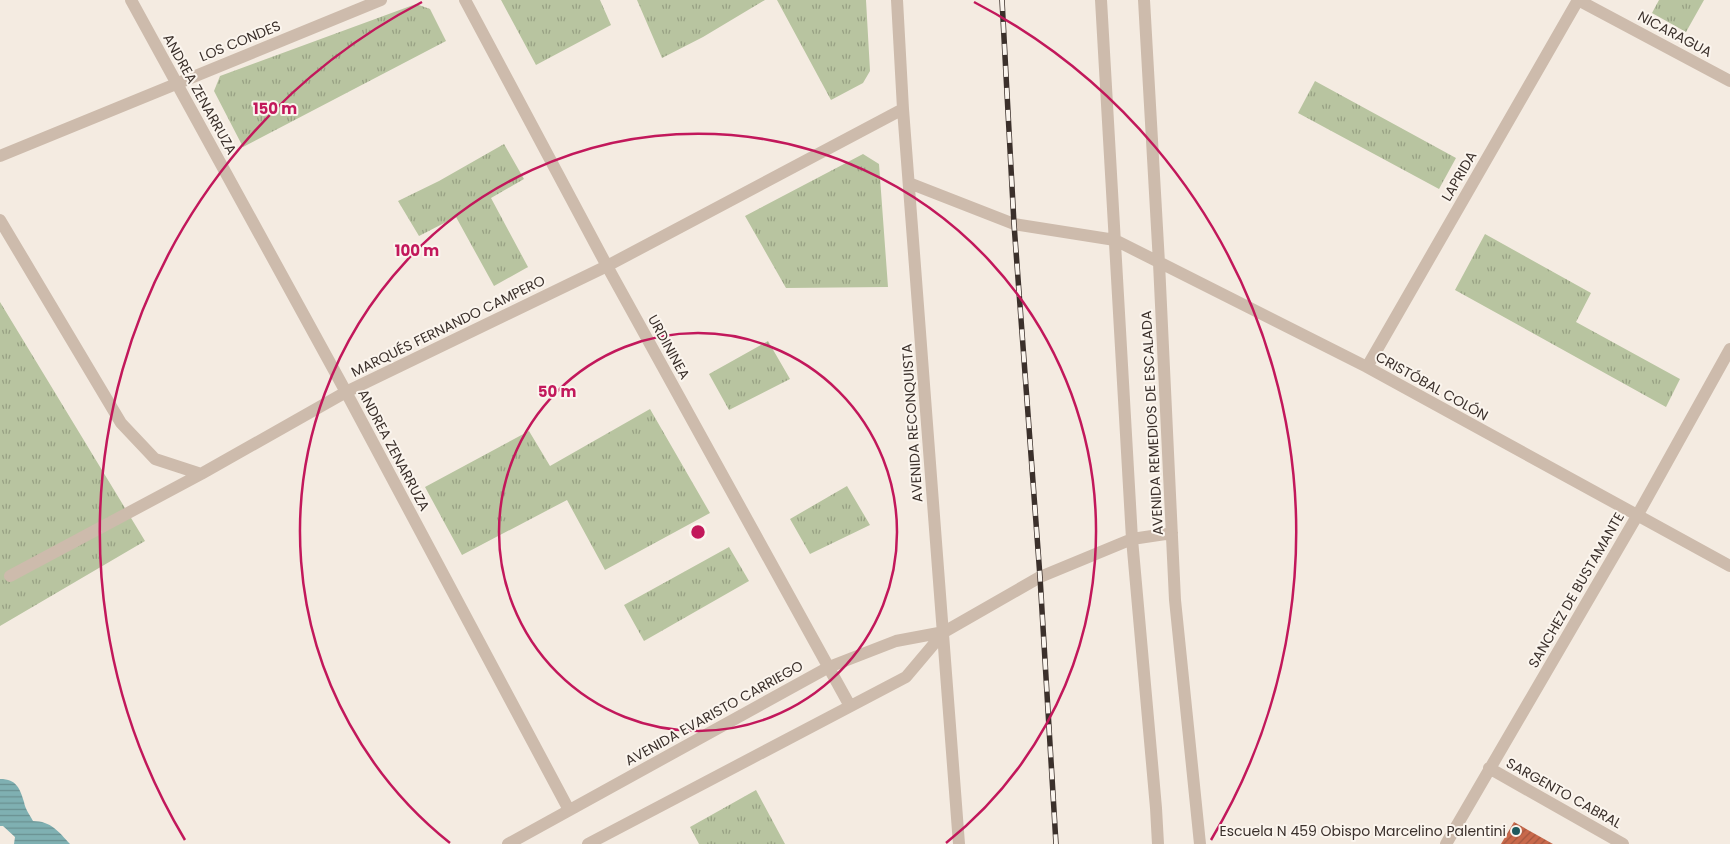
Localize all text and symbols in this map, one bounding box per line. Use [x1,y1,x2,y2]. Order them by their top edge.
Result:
street label: NICARAGUA [1634,6,1716,62]
street label: LOS CONDES [196,16,284,66]
street label: ANDREA ZENARRUZA [158,30,242,158]
text: 150 m [253,98,297,119]
street label: LAPRIDA [1437,147,1481,205]
text: 100 m [395,240,439,261]
street label: MARQUÉS FERNANDO CAMPERO [348,270,548,382]
street label: AVENIDA REMEDIOS DE ESCALADA [1136,310,1168,536]
street label: URDININEA [643,311,695,383]
street label: AVENIDA RECONQUISTA [896,343,928,503]
street label: CRISTÓBAL COLÓN [1372,347,1492,425]
text: 50 m [538,381,576,402]
street label: ANDREA ZENARRUZA [353,385,435,515]
street label: SANCHEZ DE BUSTAMANTE [1523,509,1629,671]
centre of rings [689,523,707,541]
street label: AVENIDA EVARISTO CARRIEGO [621,656,807,770]
street label: SARGENTO CABRAL [1503,753,1625,833]
place label: Escuela N 459 Obispo Marcelino Palentini [1220,821,1506,841]
marker: Escuela N 459 Obispo Marcelino Palentini [1510,825,1522,837]

